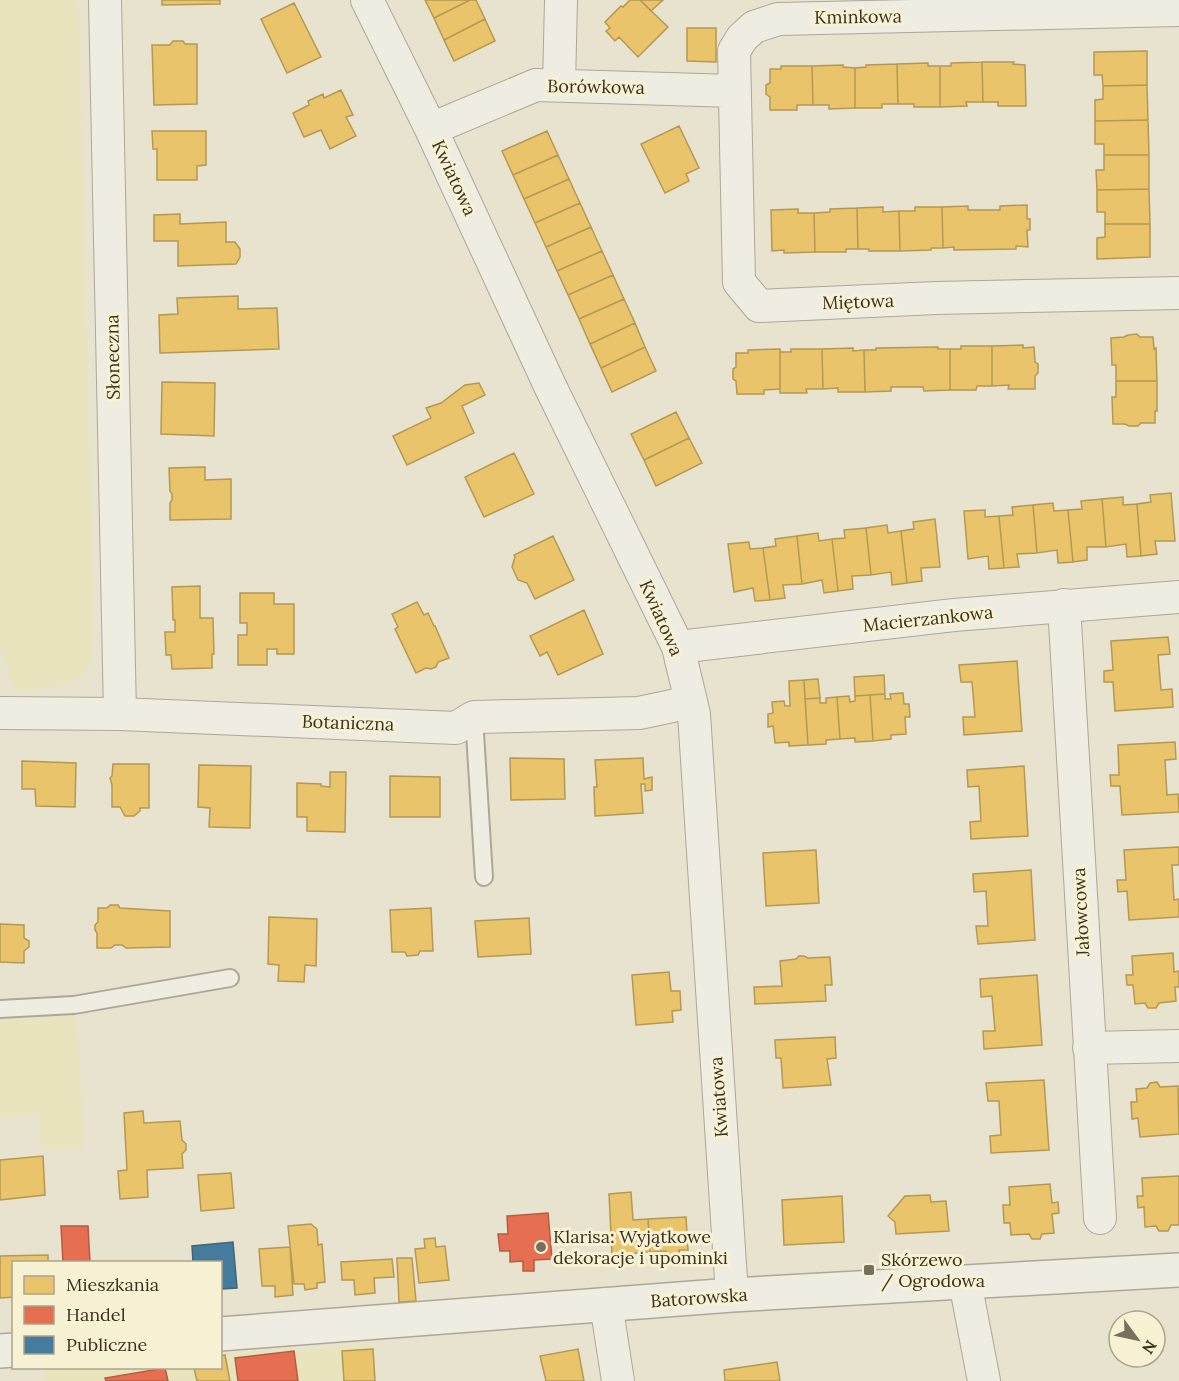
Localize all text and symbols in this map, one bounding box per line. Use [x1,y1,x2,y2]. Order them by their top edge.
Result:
street label: Kminkowa [814,4,902,29]
street label: Borówkowa [547,74,645,99]
street label: Kwiatowa [427,136,482,219]
street label: Miętowa [822,289,894,314]
street label: Słoneczna [100,314,125,400]
street label: Kwiatowa [634,576,688,659]
street label: Macierzankowa [862,600,994,637]
street label: Botaniczna [301,709,395,736]
street label: Jałowcowa [1067,867,1094,958]
street label: Kwiatowa [704,1056,733,1138]
place label: Klarisa: Wyjątkowe dekoracje i upominki [553,1225,728,1269]
marker: Klarisa: Wyjątkowe dekoracje i upominki [534,1240,548,1254]
place label: Skórzewo / Ogrodowa [881,1248,985,1292]
legend [12,1261,222,1369]
marker: Skórzewo / Ogrodowa [862,1263,876,1277]
text: Mieszkania [66,1273,159,1296]
street label: Batorowska [649,1283,748,1312]
text: Handel [66,1303,126,1326]
north arrow [1107,1309,1167,1369]
text: Publiczne [66,1333,148,1356]
text: N [1138,1337,1161,1358]

